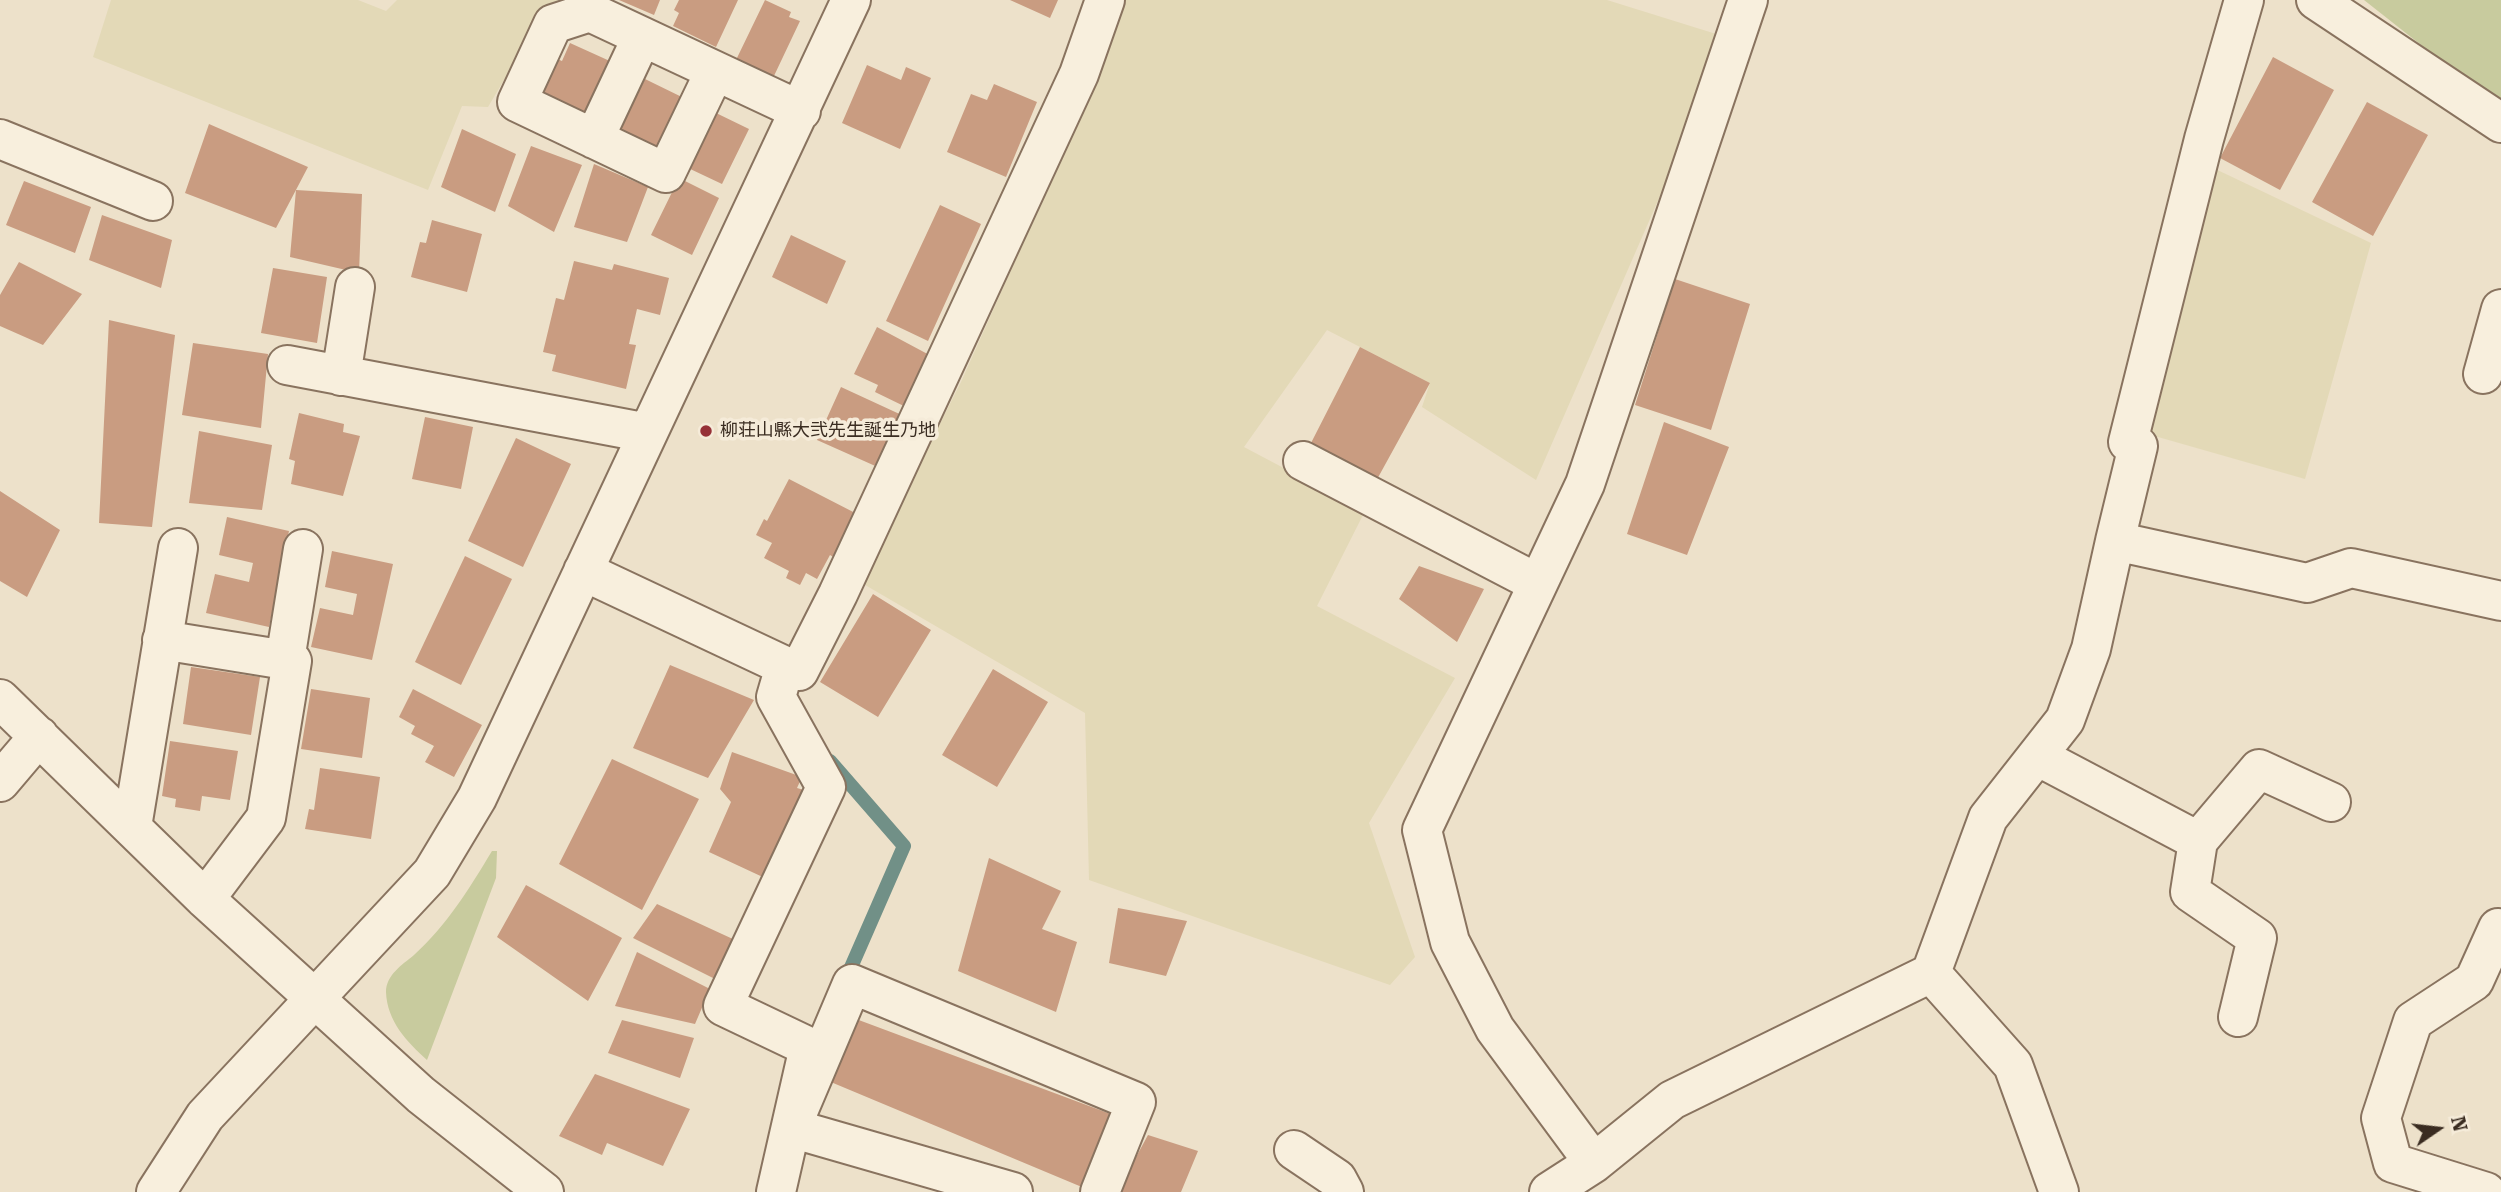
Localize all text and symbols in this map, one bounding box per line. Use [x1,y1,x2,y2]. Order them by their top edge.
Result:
place label: 柳荘山縣大弐先生誕生乃地 [720,420,936,442]
marker: 柳荘山縣大弐先生誕生乃地 [698,423,714,439]
north arrow [2403,1094,2473,1164]
text: N [2446,1114,2472,1134]

